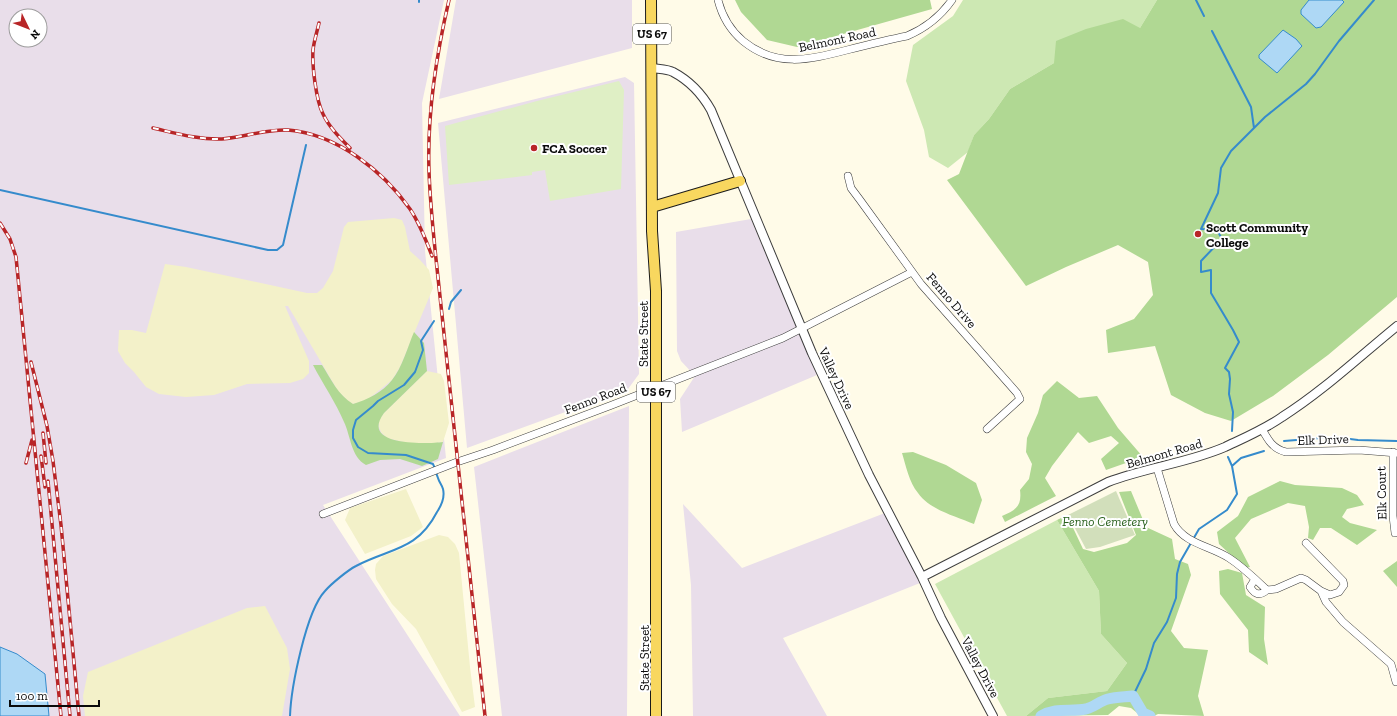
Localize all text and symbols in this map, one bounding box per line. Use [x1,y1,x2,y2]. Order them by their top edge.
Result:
north arrow [8,8,48,48]
road number: US 67 [633,24,671,44]
street label: Belmont Road [797,24,877,55]
text: N [27,27,43,42]
place label: FCA Soccer [542,141,607,156]
marker: FCA Soccer [529,143,539,153]
place label: Scott Community College [1206,220,1308,250]
marker: Scott Community College [1193,229,1203,239]
street label: Fenno Drive [924,270,980,331]
street label: State Street [636,301,651,367]
street label: Valley Drive [815,344,857,412]
street label: Fenno Road [562,380,628,417]
road number: US 67 [637,382,675,402]
street label: Elk Drive [1297,431,1349,448]
street label: Belmont Road [1124,435,1204,472]
street label: Elk Court [1374,466,1389,520]
park label: Fenno Cemetery [1062,514,1148,529]
street label: State Street [637,625,652,691]
street label: Valley Drive [958,633,1003,700]
scale bar [10,682,99,708]
text: 100 m [16,689,48,703]

